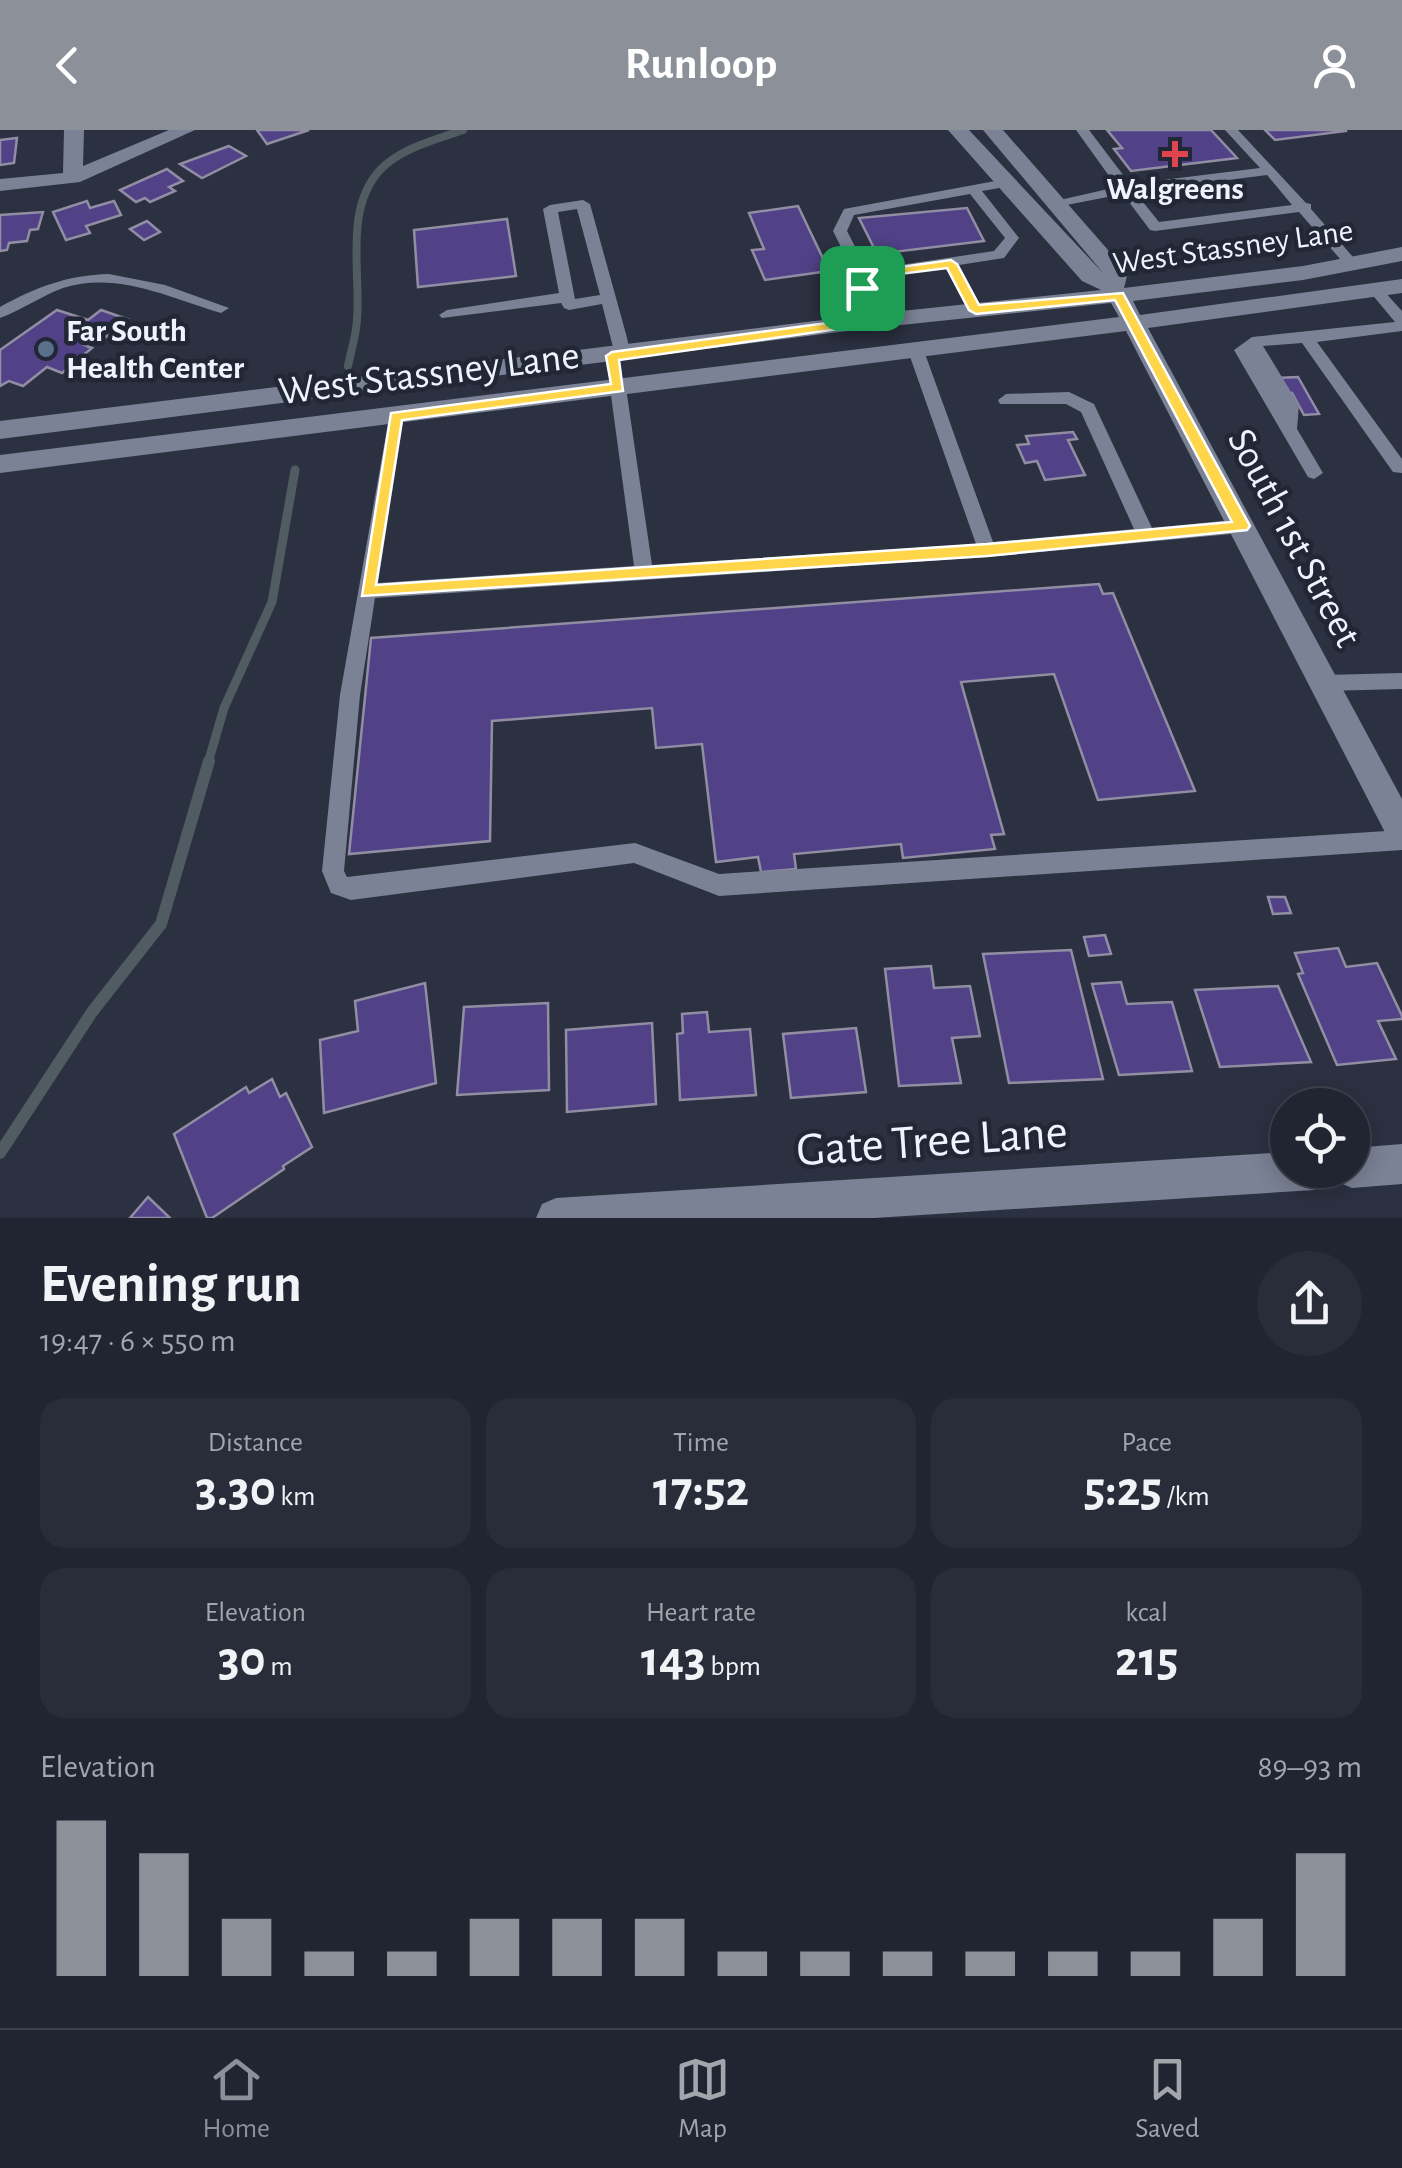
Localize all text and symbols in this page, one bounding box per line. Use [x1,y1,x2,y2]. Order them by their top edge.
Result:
icon: back [40,38,95,93]
icon: person [1307,38,1362,93]
text: Runloop [625,42,777,87]
marker: Walgreens [1164,143,1186,165]
place label: Walgreens [1106,173,1244,205]
street label: West Stassney Lane [1111,214,1355,280]
pin [820,246,905,331]
icon: arrive [835,261,890,316]
place label: Far South Health Center [66,315,244,384]
street label: West Stassney Lane [276,336,582,412]
marker: Far South Health Center [35,338,57,360]
street label: South 1st Street [1220,422,1368,654]
map controls [1270,1088,1370,1188]
button: locate [1270,1088,1370,1188]
street label: Gate Tree Lane [795,1109,1069,1175]
button: share [1257,1251,1362,1356]
text: Evening run [40,1257,302,1312]
text: 19:47 · 6 × 550 m [40,1325,236,1357]
text: Distance [208,1429,303,1457]
text: Time [673,1429,729,1457]
text: Pace [1121,1429,1172,1457]
text: 3.30 [195,1465,276,1515]
text: 17:52 [653,1465,749,1515]
text: 5:25 [1084,1465,1162,1515]
text: km [276,1483,316,1511]
text: /km [1162,1483,1210,1511]
text: Elevation [205,1599,306,1627]
text: Heart rate [646,1599,756,1627]
text: kcal [1125,1599,1168,1627]
text: 30 [218,1635,266,1685]
text: 143 [641,1635,706,1685]
text: 215 [1115,1635,1178,1685]
text: m [266,1653,293,1681]
text: bpm [706,1653,761,1681]
text: Elevation [40,1751,156,1783]
text: 89–93 m [1257,1751,1362,1783]
tab: Home [203,2052,270,2146]
tab: Map [675,2052,730,2146]
tab: Saved [1135,2052,1199,2146]

